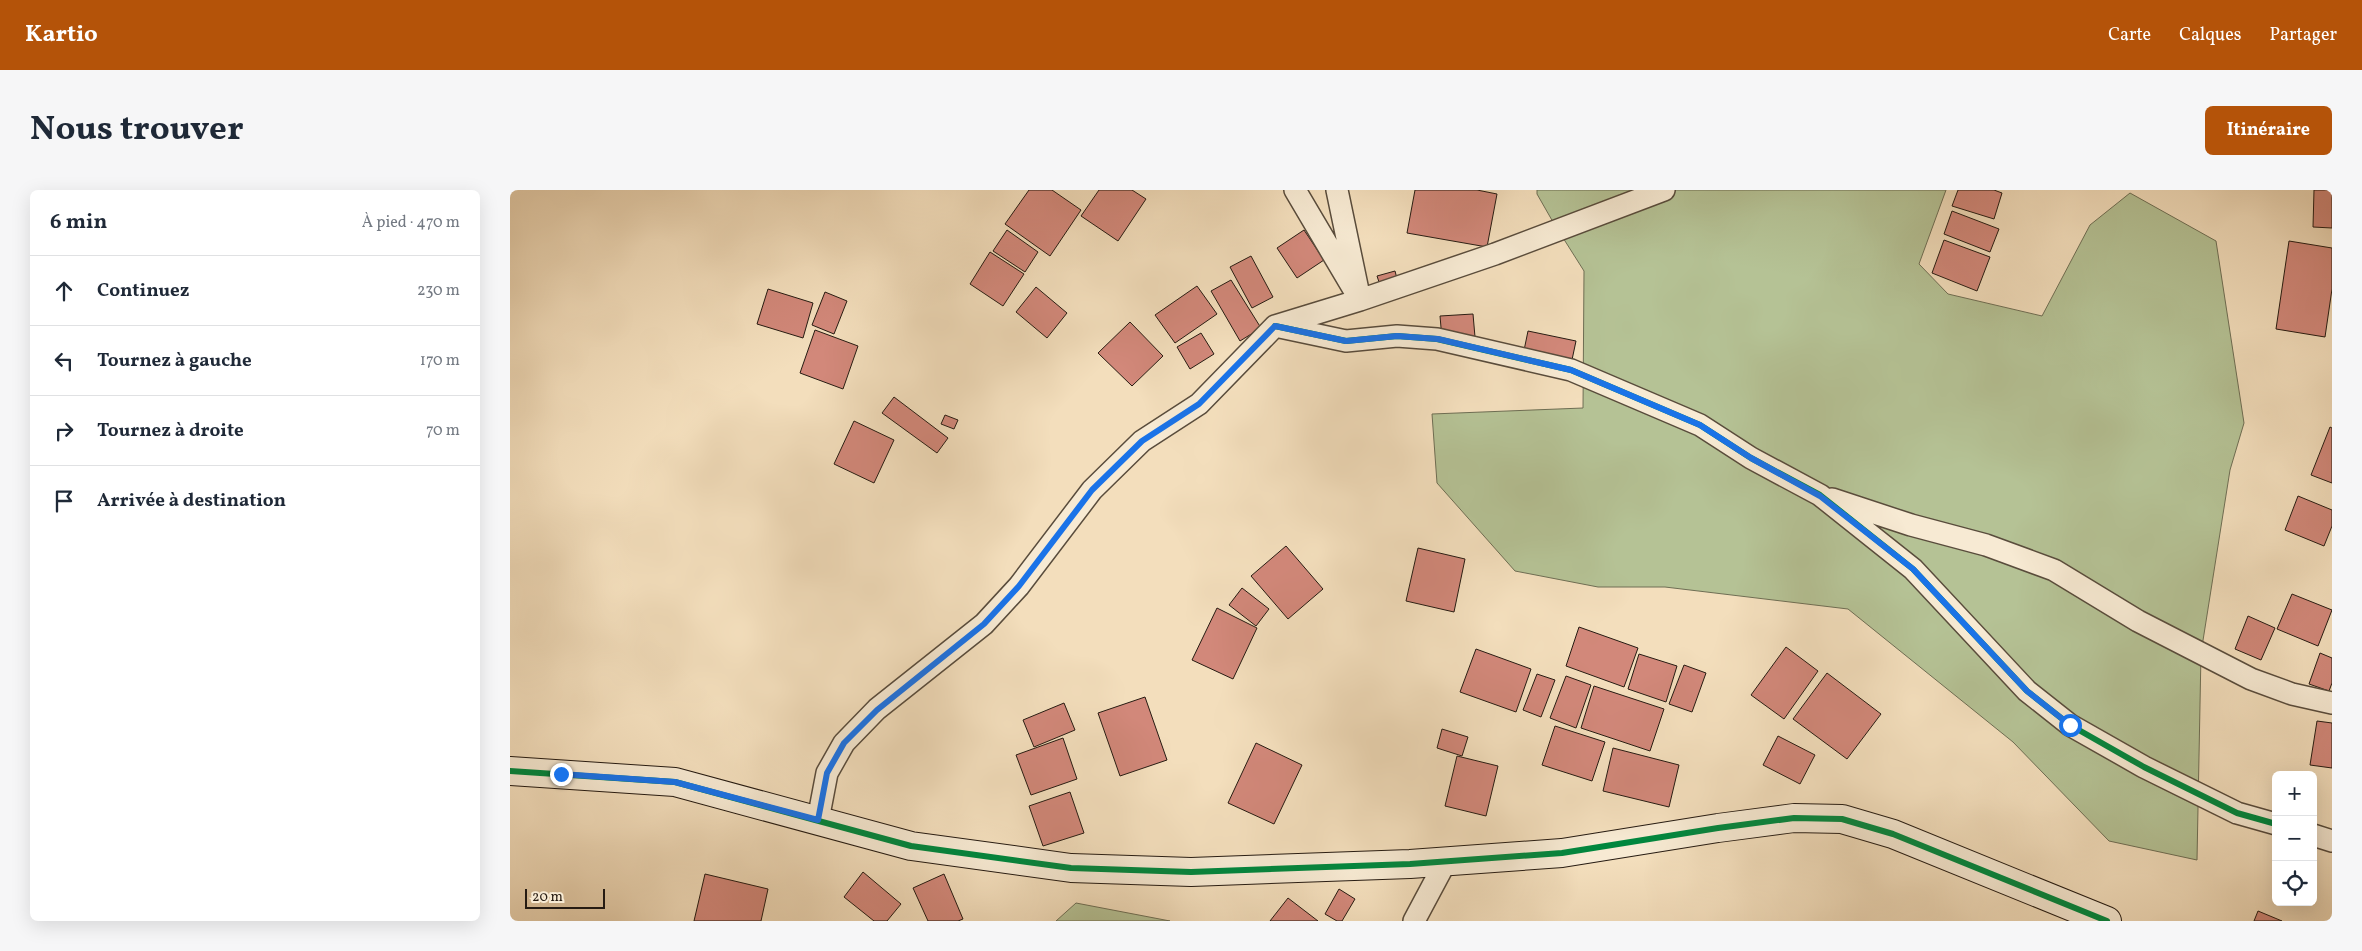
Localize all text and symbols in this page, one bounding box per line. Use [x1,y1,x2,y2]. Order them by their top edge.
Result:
text: Kartio [25,18,98,52]
text: Carte [2108,23,2151,48]
text: Calques [2179,23,2241,48]
text: Partager [2269,23,2337,48]
text: Nous trouver [30,106,244,154]
button: Itinéraire [2205,106,2332,155]
text: 6 min [50,208,107,237]
text: À pied · 470 m [362,212,460,234]
icon: ahead [50,277,78,305]
text: Continuez [97,278,189,304]
text: 230 m [417,280,460,302]
icon: left [50,347,78,375]
text: Tournez à gauche [97,348,252,374]
text: 170 m [420,350,460,372]
icon: right [50,417,78,445]
text: Tournez à droite [97,418,244,444]
text: 70 m [426,420,460,442]
icon: arrive [50,487,78,515]
text: Arrivée à destination [97,488,286,514]
route start [2059,714,2082,737]
route end [550,763,573,786]
map controls [2272,771,2317,906]
button: + [2272,771,2317,816]
button: − [2272,816,2317,861]
button: locate [2272,861,2317,906]
scale bar [525,886,605,909]
text: 20 m [532,888,563,907]

